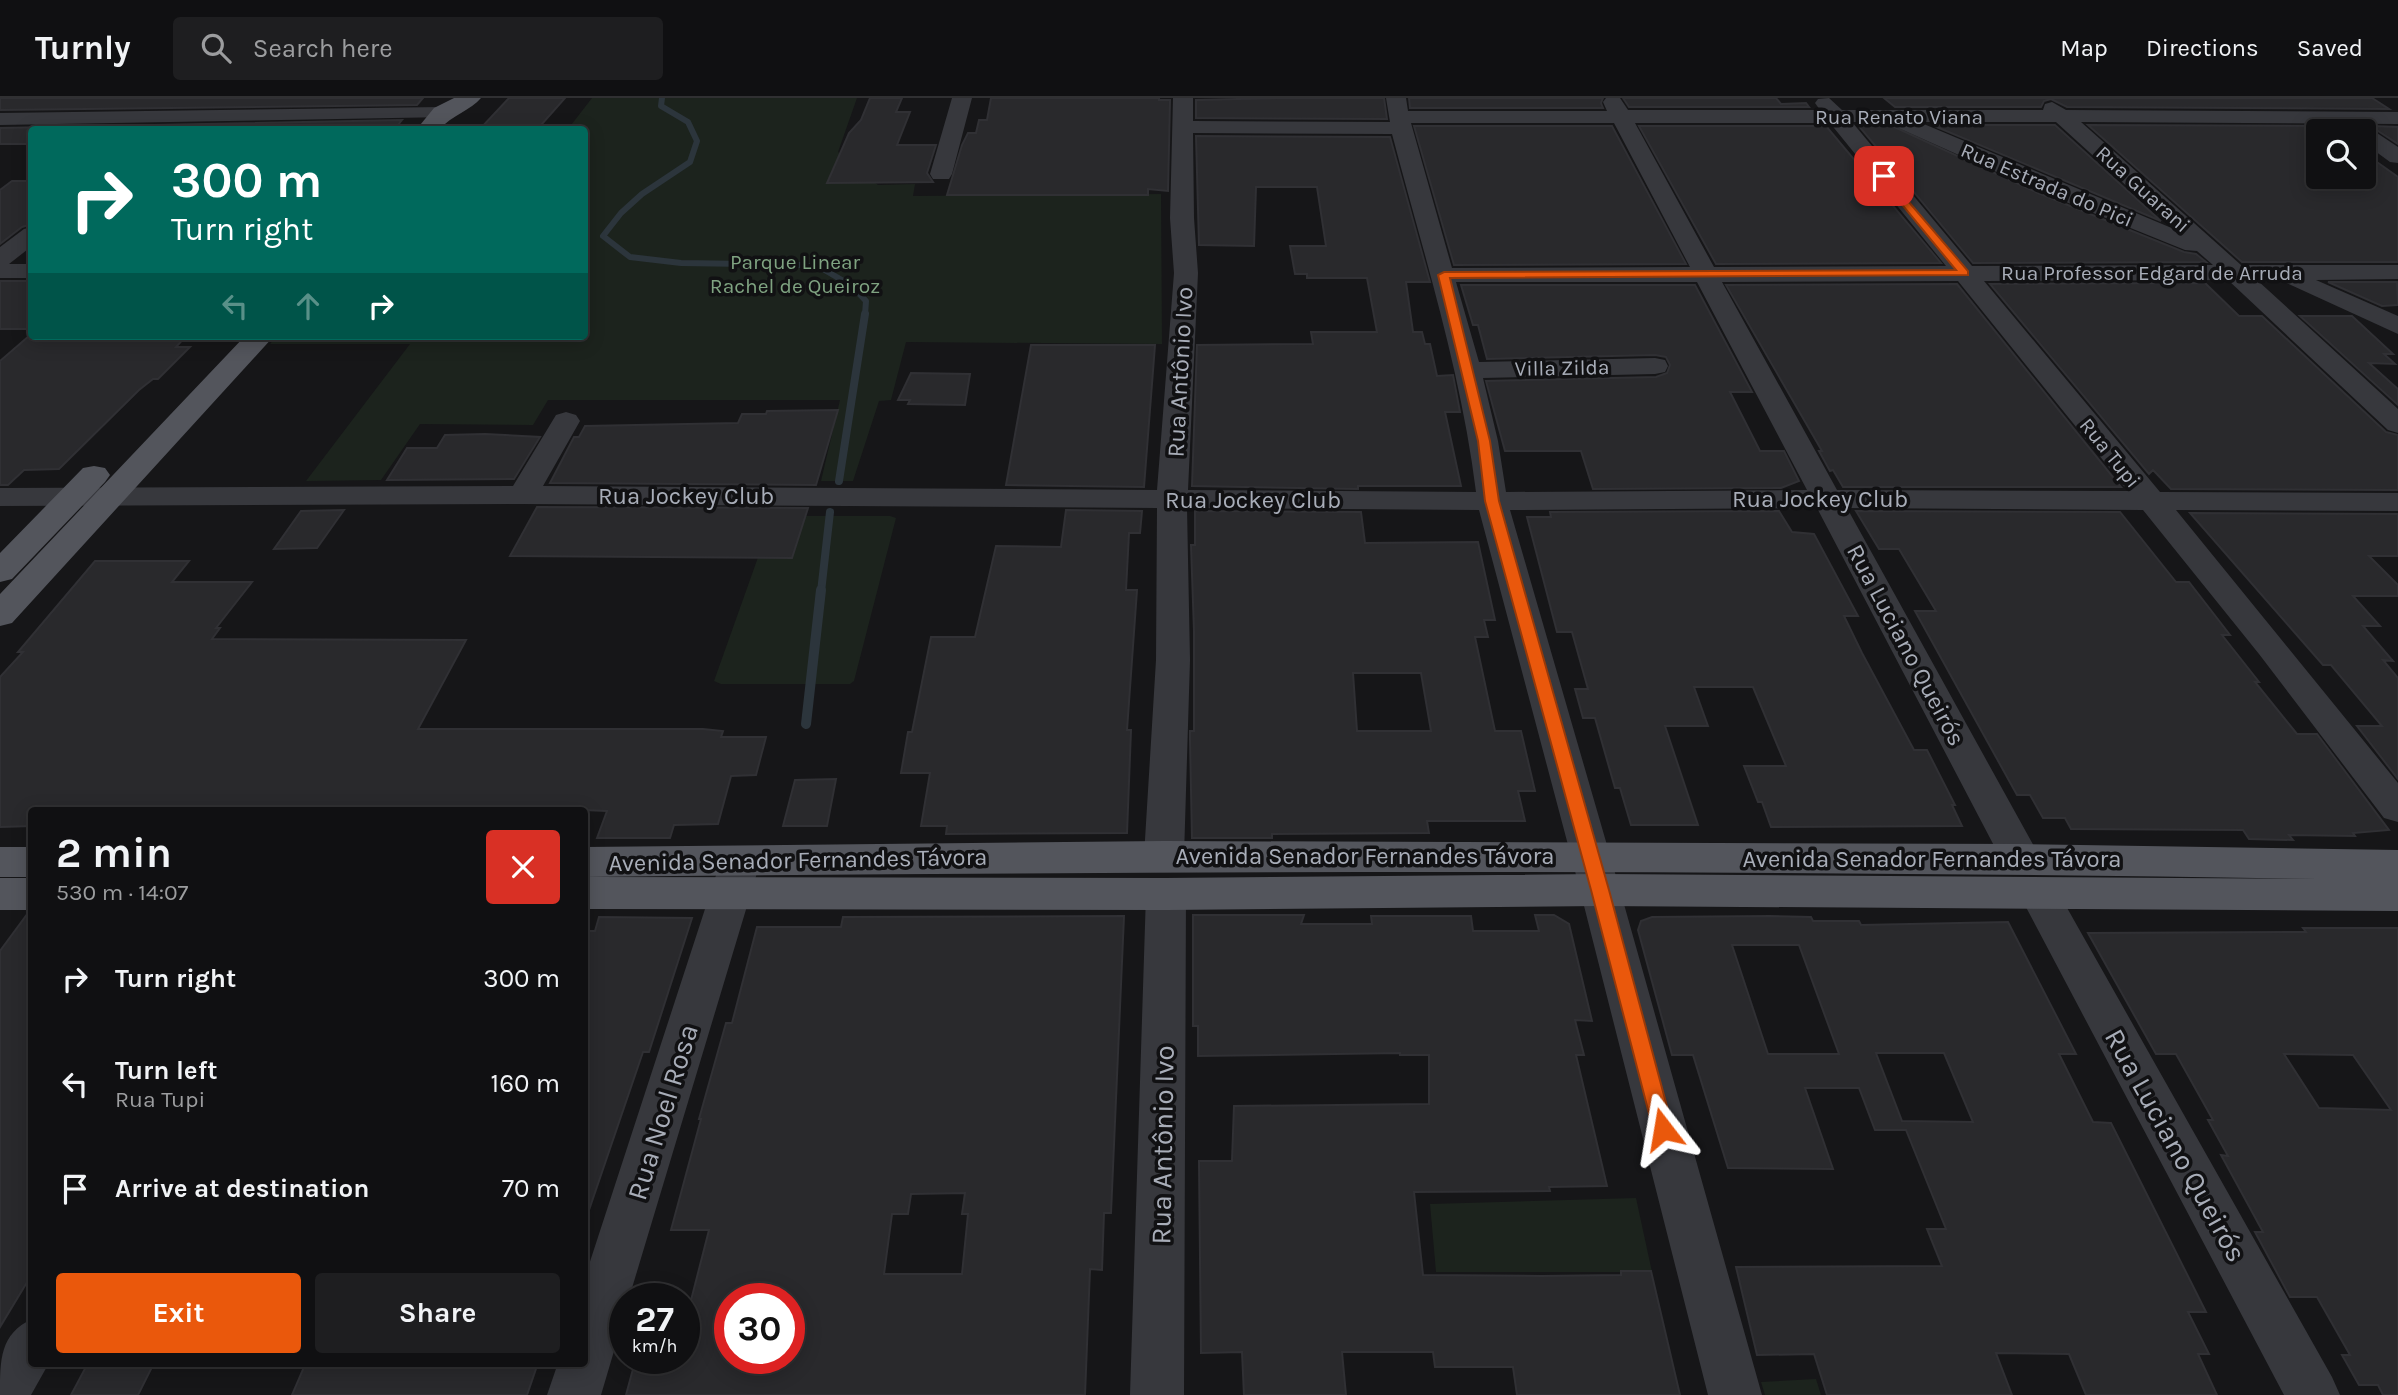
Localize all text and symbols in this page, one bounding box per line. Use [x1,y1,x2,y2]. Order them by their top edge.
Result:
search box [173,17,663,80]
text: Turnly [35,29,131,67]
icon: search [197,29,235,67]
text: Search here [253,33,393,64]
text: Map [2060,34,2108,62]
text: Directions [2146,34,2259,62]
text: Saved [2297,34,2363,62]
street label: Rua Renato Viana [1815,105,1983,129]
map controls [2306,119,2376,189]
button: search [2306,119,2376,189]
street label: Rua Estrada do Pici [1957,138,2137,232]
street label: Rua Guarani [2091,141,2195,237]
pin [1854,146,1914,206]
text: 300 m [171,152,322,209]
icon: right [56,154,147,245]
icon: arrive [1865,157,1903,195]
text: Turn right [171,211,313,248]
park label: Parque Linear Rachel de Queiroz [710,250,880,298]
street label: Rua Professor Edgard de Arruda [2001,261,2303,285]
street label: Rua Antônio Ivo [1162,286,1198,458]
icon: left [216,287,254,325]
icon: ahead [289,287,327,325]
icon: right [362,287,400,325]
street label: Villa Zilda [1514,355,1610,381]
street label: Rua Tupi [2075,413,2145,493]
street label: Rua Jockey Club [598,482,774,510]
street label: Rua Jockey Club [1732,485,1908,513]
street label: Rua Jockey Club [1165,486,1341,514]
street label: Rua Luciano Queirós [1841,540,1971,750]
text: 2 min [56,828,172,878]
button: close [486,830,560,904]
street label: Avenida Senador Fernandes Távora [1176,842,1554,870]
street label: Avenida Senador Fernandes Távora [608,843,988,877]
street label: Avenida Senador Fernandes Távora [1743,845,2121,873]
text: 530 m · 14:07 [56,879,188,906]
icon: right [56,960,94,998]
text: Turn right [115,963,236,994]
text: 300 m [483,963,560,994]
street label: Rua Noel Rosa [620,1020,705,1204]
street label: Rua Luciano Queirós [2098,1023,2253,1268]
street label: Rua Antônio Ivo [1144,1045,1181,1245]
text: Turn left [115,1055,217,1086]
icon: left [56,1065,94,1103]
text: 160 m [491,1068,560,1099]
text: Rua Tupi [115,1086,205,1113]
position arrow [1626,1092,1700,1166]
icon: arrive [56,1170,94,1208]
text: Arrive at destination [115,1173,369,1204]
text: 70 m [502,1173,560,1204]
button: Exit [56,1273,301,1353]
button: Share [315,1273,560,1353]
speed limit sign: 30 [714,1283,805,1374]
text: 27 [635,1299,674,1340]
text: km/h [632,1335,677,1357]

